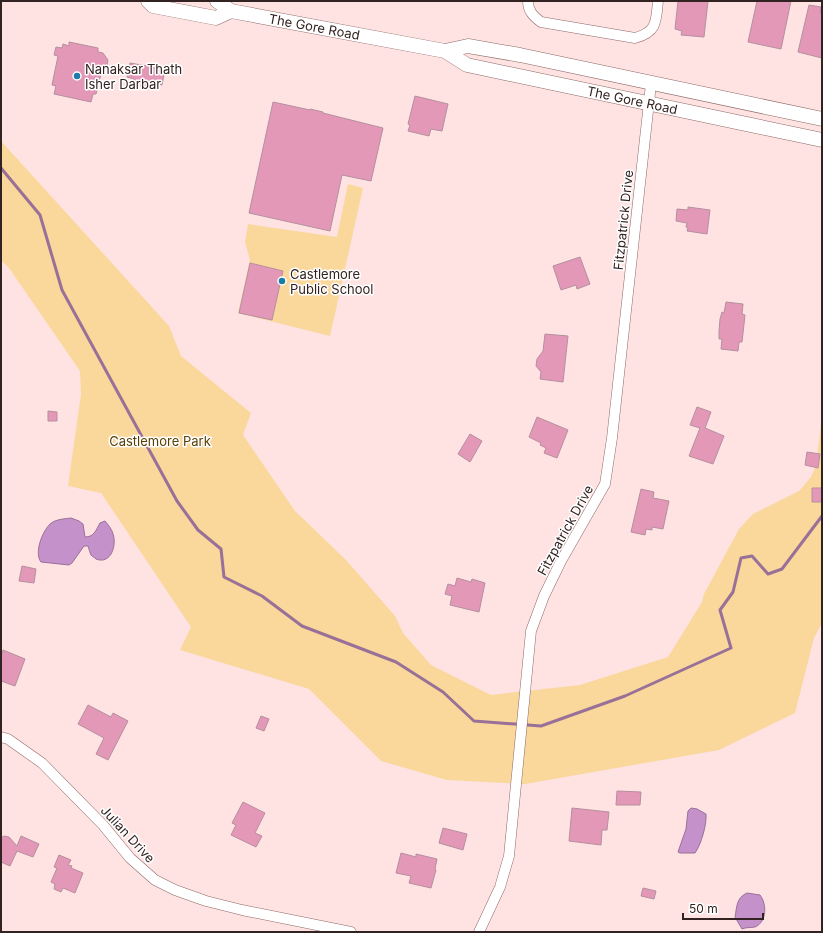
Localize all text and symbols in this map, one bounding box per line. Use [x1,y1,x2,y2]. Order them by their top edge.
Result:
street label: The Gore Road [268,10,361,43]
place label: Nanaksar Thath Isher Darbar [85,61,182,92]
marker: Nanaksar Thath Isher Darbar [72,71,82,81]
street label: The Gore Road [586,83,679,117]
street label: Fitzpatrick Drive [610,169,636,271]
place label: Castlemore Public School [290,266,374,297]
marker: Castlemore Public School [277,276,287,286]
park label: Castlemore Park [109,433,211,449]
street label: Fitzpatrick Drive [534,482,596,578]
street label: Julian Drive [97,802,159,866]
scale bar [683,895,763,921]
text: 50 m [689,901,718,916]

